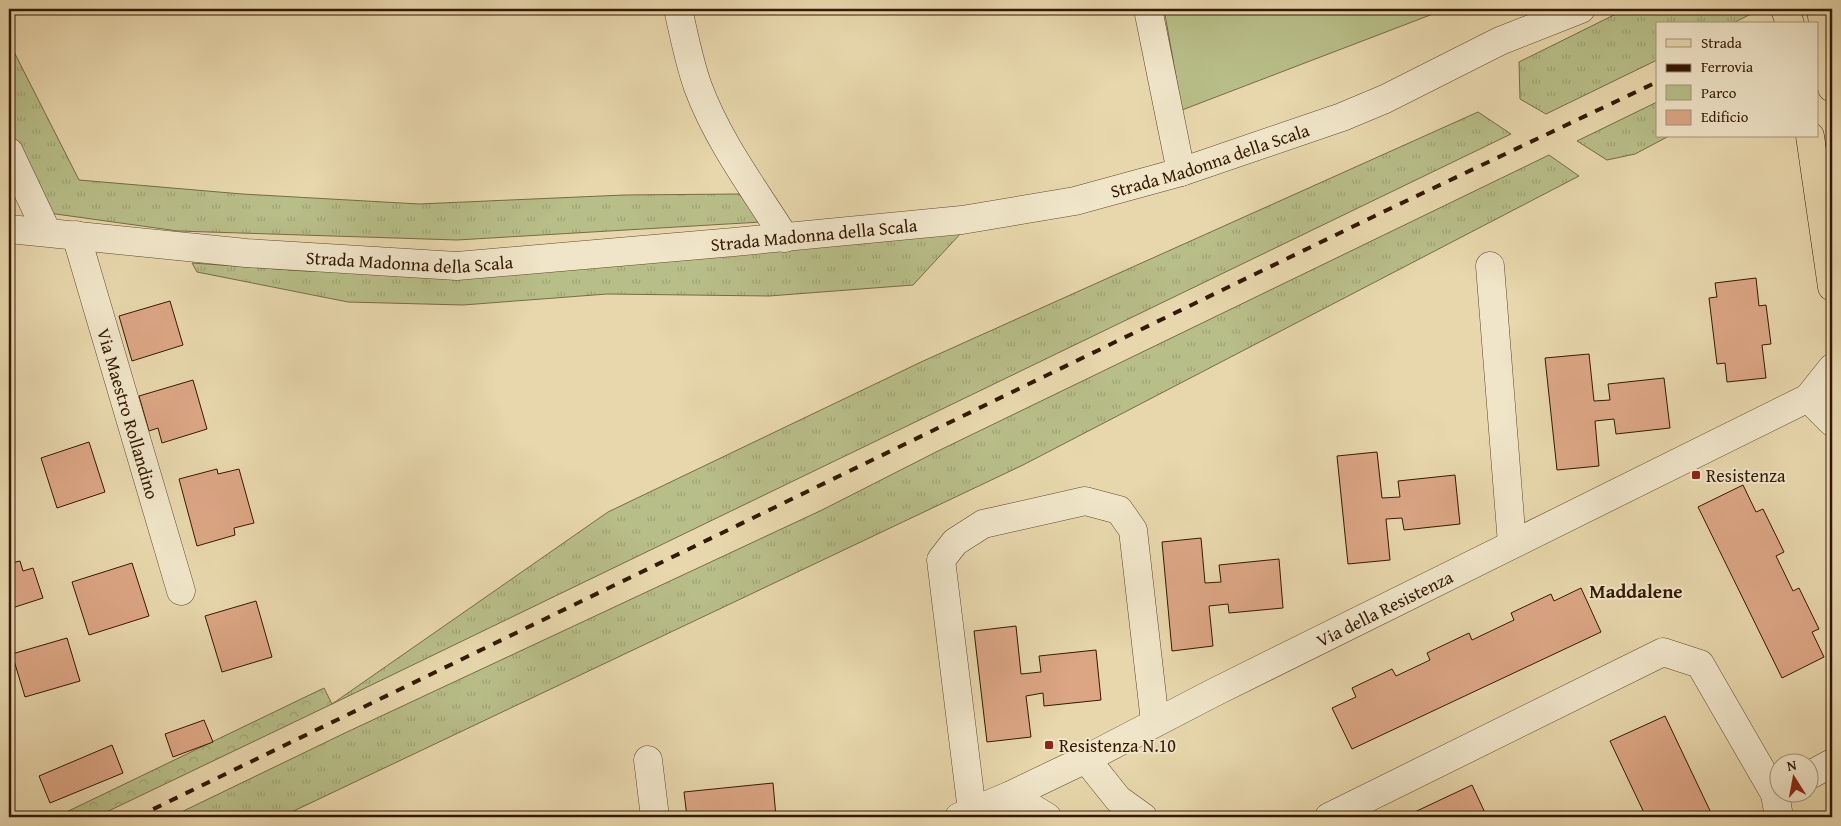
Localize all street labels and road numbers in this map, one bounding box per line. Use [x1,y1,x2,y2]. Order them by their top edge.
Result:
street label: Strada Madonna della Scala [1107,116,1313,204]
street label: Strada Madonna della Scala [710,211,919,257]
street label: Strada Madonna della Scala [305,243,514,279]
street label: Via Maestro Rollandino [91,325,167,502]
street label: Via della Resistenza [1311,563,1458,653]

